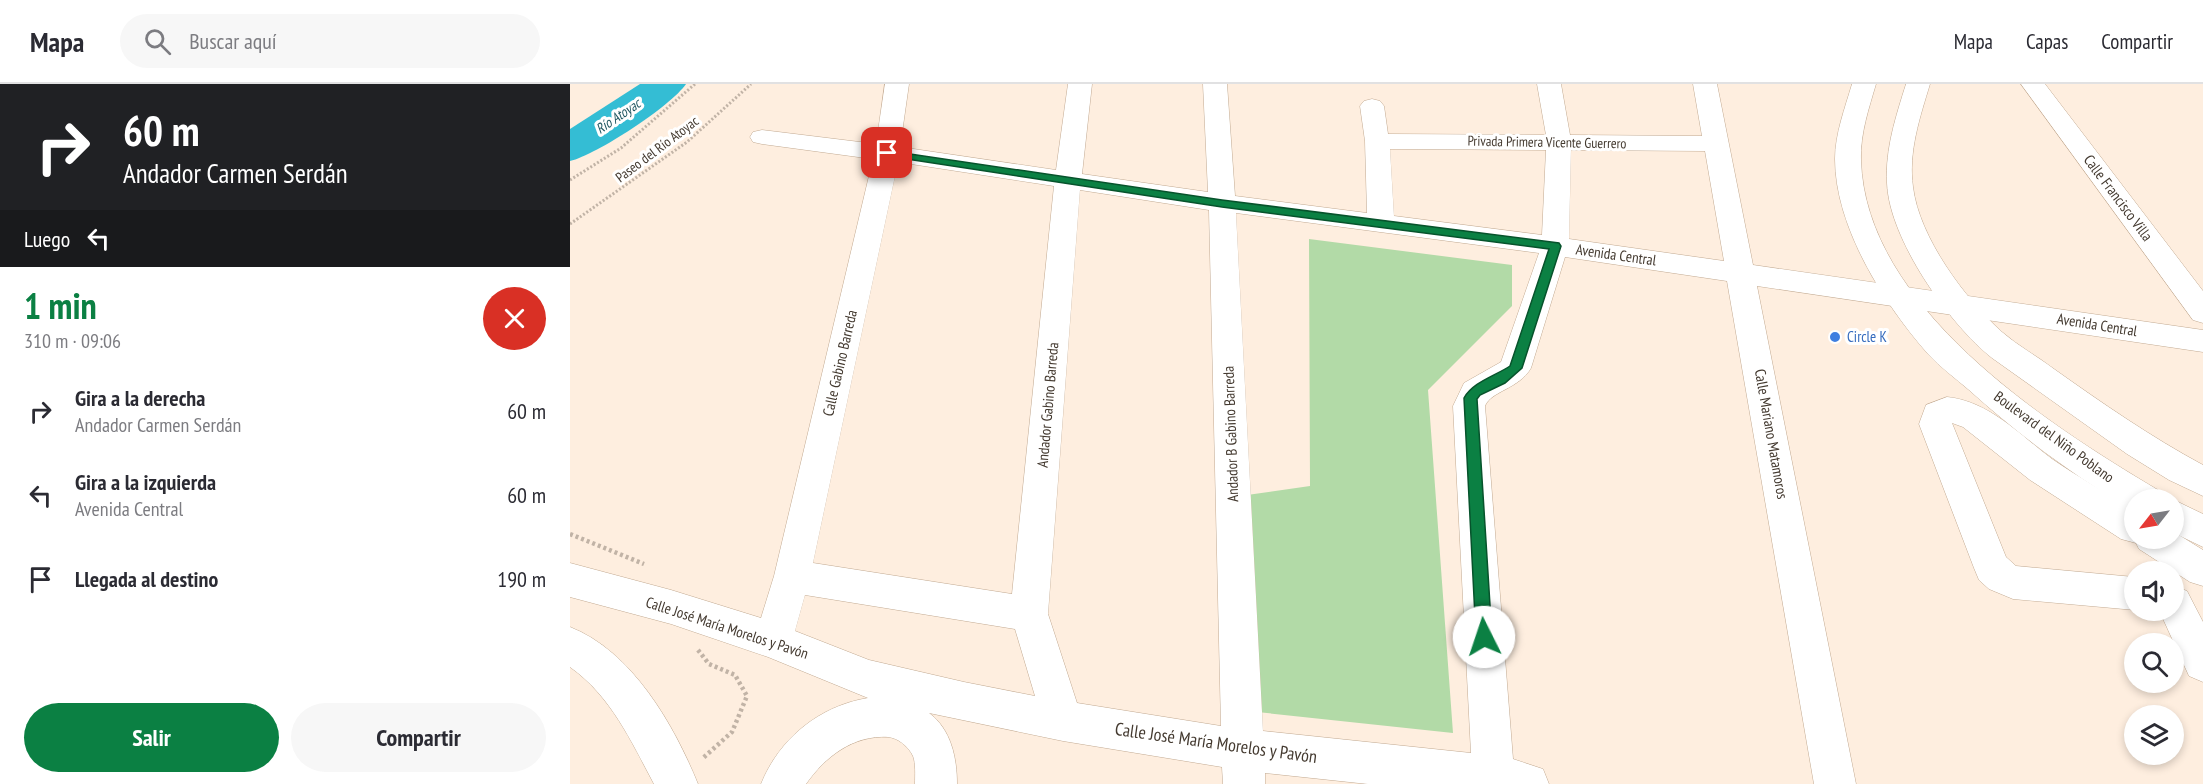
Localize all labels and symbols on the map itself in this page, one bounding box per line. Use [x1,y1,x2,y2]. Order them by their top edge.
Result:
water label: Río Atoyac [592,93,646,138]
street label: Paseo del Río Atoyac [612,112,702,186]
pin [861,127,912,178]
street label: Privada Primera Vicente Guerrero [1467,132,1627,152]
street label: Calle Francisco Villa [2080,151,2157,245]
street label: Avenida Central [1575,239,1658,270]
street label: Calle Gabino Barreda [818,308,861,418]
street label: Avenida Central [2056,309,2139,340]
place label: Circle K [1847,327,1887,346]
marker: Circle K [1828,330,1842,344]
street label: Andador Gabino Barreda [1033,341,1062,468]
street label: Andador B Gabino Barreda [1219,366,1242,502]
street label: Calle Mariano Matamoros [1751,367,1792,500]
street label: Boulevard del Niño Poblano [1990,387,2118,487]
north arrow [2124,489,2184,549]
street label: Calle José María Morelos y Pavón [643,592,811,663]
position arrow [1452,605,1516,669]
street label: Calle José María Morelos y Pavón [1114,717,1319,768]

